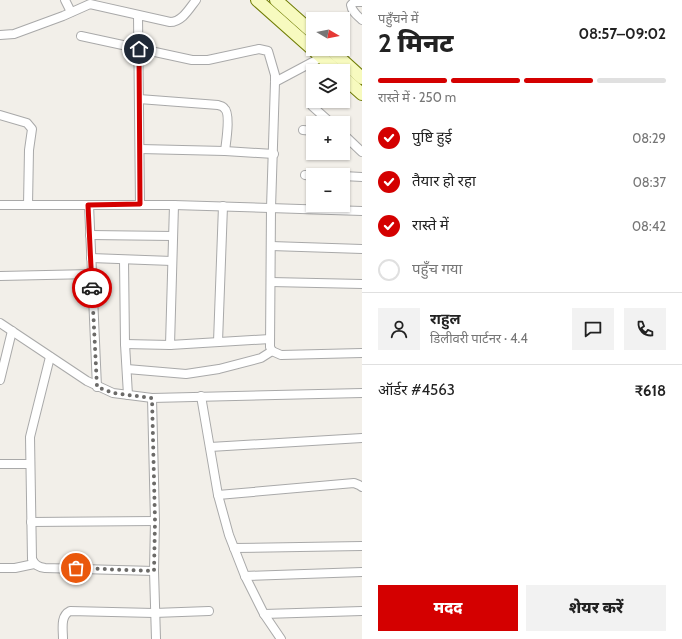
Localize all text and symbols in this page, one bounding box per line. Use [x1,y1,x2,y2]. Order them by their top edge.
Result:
text: पहुँचने में [378,10,418,26]
north arrow [306,12,350,56]
map controls [306,12,350,212]
text: 08:57–09:02 [578,25,666,43]
text: 2 मिनट [378,27,454,59]
pin [122,32,156,66]
icon: home [128,38,150,60]
button: layers [306,64,350,108]
text: रास्ते में · 250 m [378,89,456,105]
button: + [306,116,350,160]
icon: check [378,127,400,149]
text: पुष्टि हुई [412,128,452,146]
text: 08:29 [632,130,666,146]
button: − [306,168,350,212]
icon: check [378,171,400,193]
text: तैयार हो रहा [412,172,476,190]
text: 08:37 [633,174,666,190]
icon: check [378,215,400,237]
text: रास्ते में [412,216,449,234]
text: 08:42 [632,218,666,234]
text: पहुँच गया [412,260,462,278]
courier [72,268,112,308]
icon: car [81,277,103,299]
button: person [378,308,420,350]
button: chat [572,308,614,350]
button: phone [624,308,666,350]
text: राहुल [430,310,461,328]
text: डिलीवरी पार्टनर · 4.4 [430,330,528,346]
text: ऑर्डर #4563 [378,381,455,399]
text: ₹618 [635,382,666,400]
pin [59,551,93,585]
icon: bag [65,557,87,579]
button: मदद [378,585,518,631]
button: शेयर करें [526,585,666,631]

